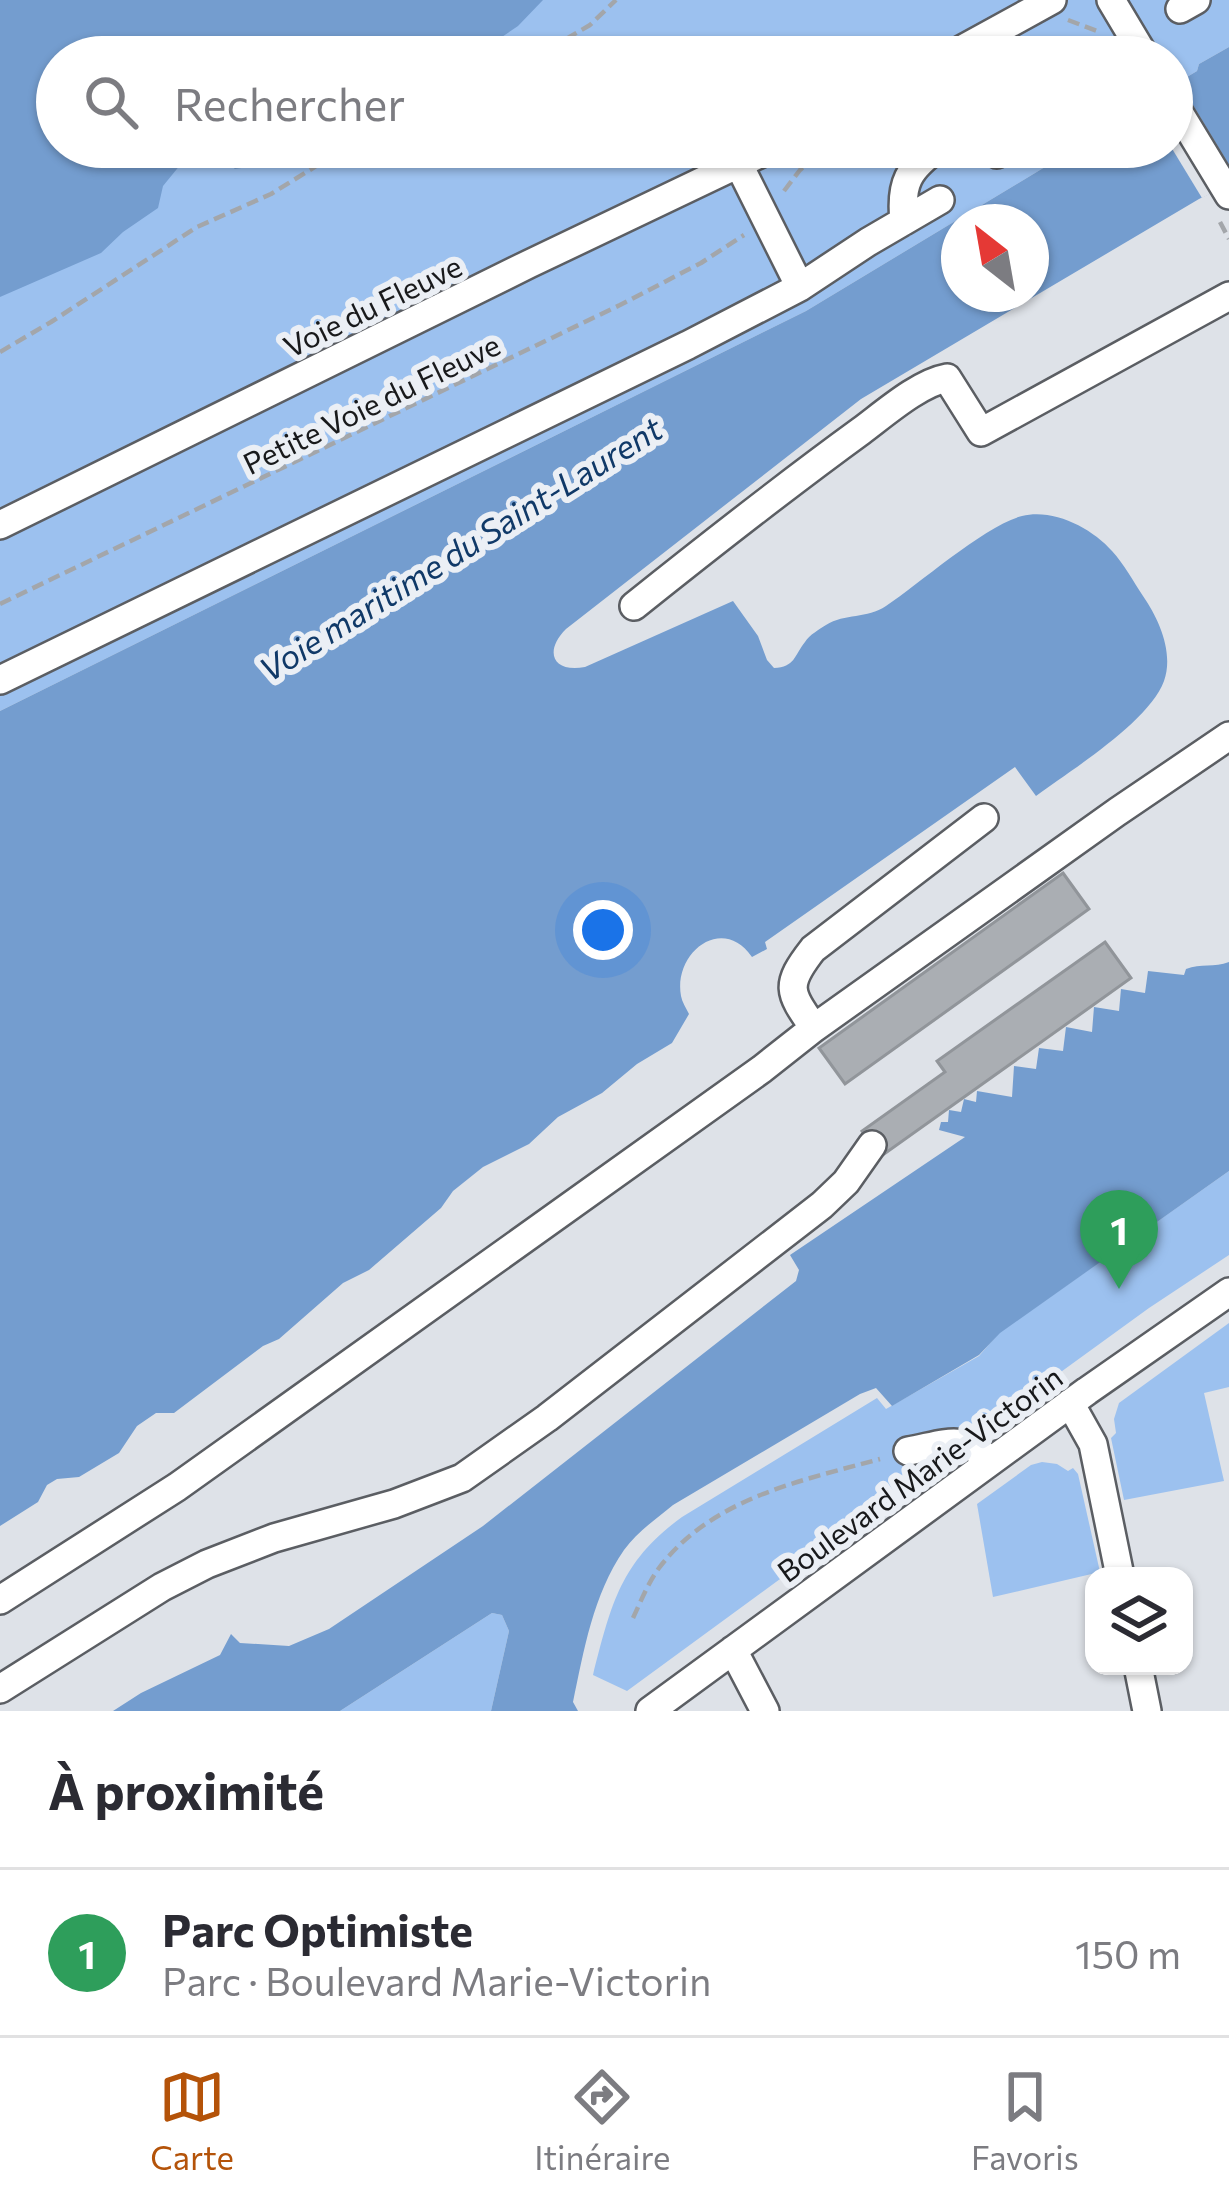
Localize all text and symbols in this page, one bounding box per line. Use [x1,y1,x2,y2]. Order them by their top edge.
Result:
search box [36,36,1193,168]
icon: search [78,69,144,135]
text: Rechercher [174,75,405,130]
north arrow [941,204,1049,312]
street label: Voie du Fleuve [277,246,467,364]
street label: Petite Voie du Fleuve [237,325,505,481]
water label: Voie maritime du Saint-Laurent [251,406,670,689]
your location [573,900,633,960]
pin: 1 [1080,1190,1158,1289]
street label: Boulevard Marie-Victorin [769,1357,1069,1589]
map controls [1085,1567,1193,1675]
button: layers [1085,1567,1193,1675]
text: À proximité [48,1758,324,1821]
text: Parc Optimiste [162,1901,473,1956]
text: 1 [78,1929,96,1977]
text: 150 m [1075,1929,1181,1977]
text: Parc · Boulevard Marie-Victorin [162,1956,711,2004]
tab: Carte [150,2064,234,2177]
tab: Itinéraire [534,2064,671,2177]
tab: Favoris [971,2064,1079,2177]

